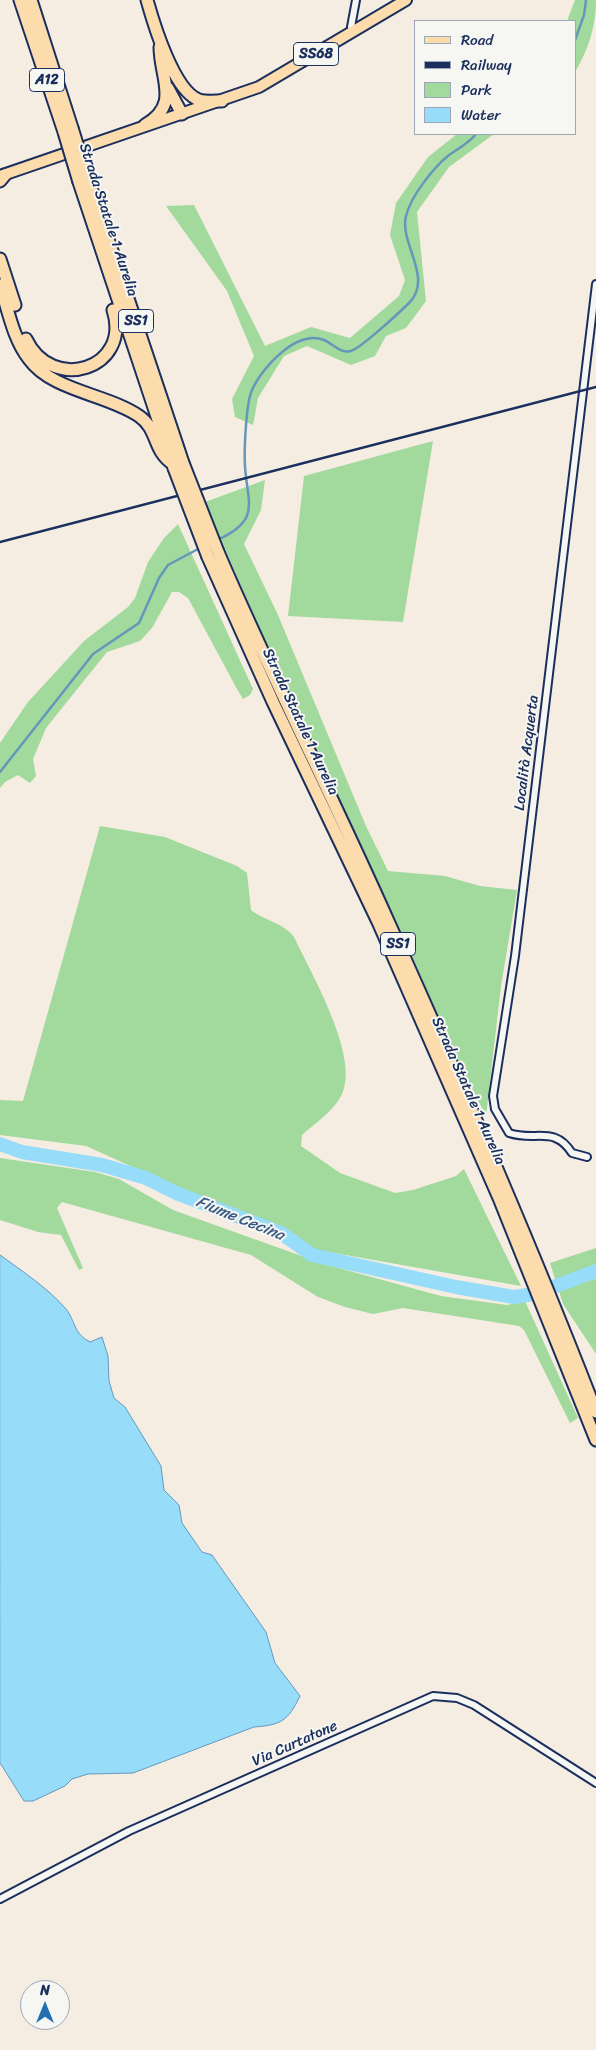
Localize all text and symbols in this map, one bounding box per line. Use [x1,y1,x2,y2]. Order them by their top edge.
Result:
legend [414,20,576,135]
text: Road [461,27,493,53]
road number: SS68 [294,42,338,66]
text: Railway [461,52,512,78]
road number: A12 [30,68,64,92]
text: Park [461,77,492,103]
text: Water [461,102,501,128]
street label: Strada Statale 1 Aurelia [75,141,141,299]
road number: SS1 [118,310,154,332]
street label: Strada Statale 1 Aurelia [258,646,342,798]
street label: Località Acquerta [511,694,543,812]
road number: SS1 [380,932,416,956]
street label: Strada Statale 1 Aurelia [427,1014,509,1168]
water label: Fiume Cecina [193,1193,287,1245]
street label: Via Curtatone [250,1717,340,1771]
text: N [40,1978,50,2003]
north arrow [20,1980,70,2030]

